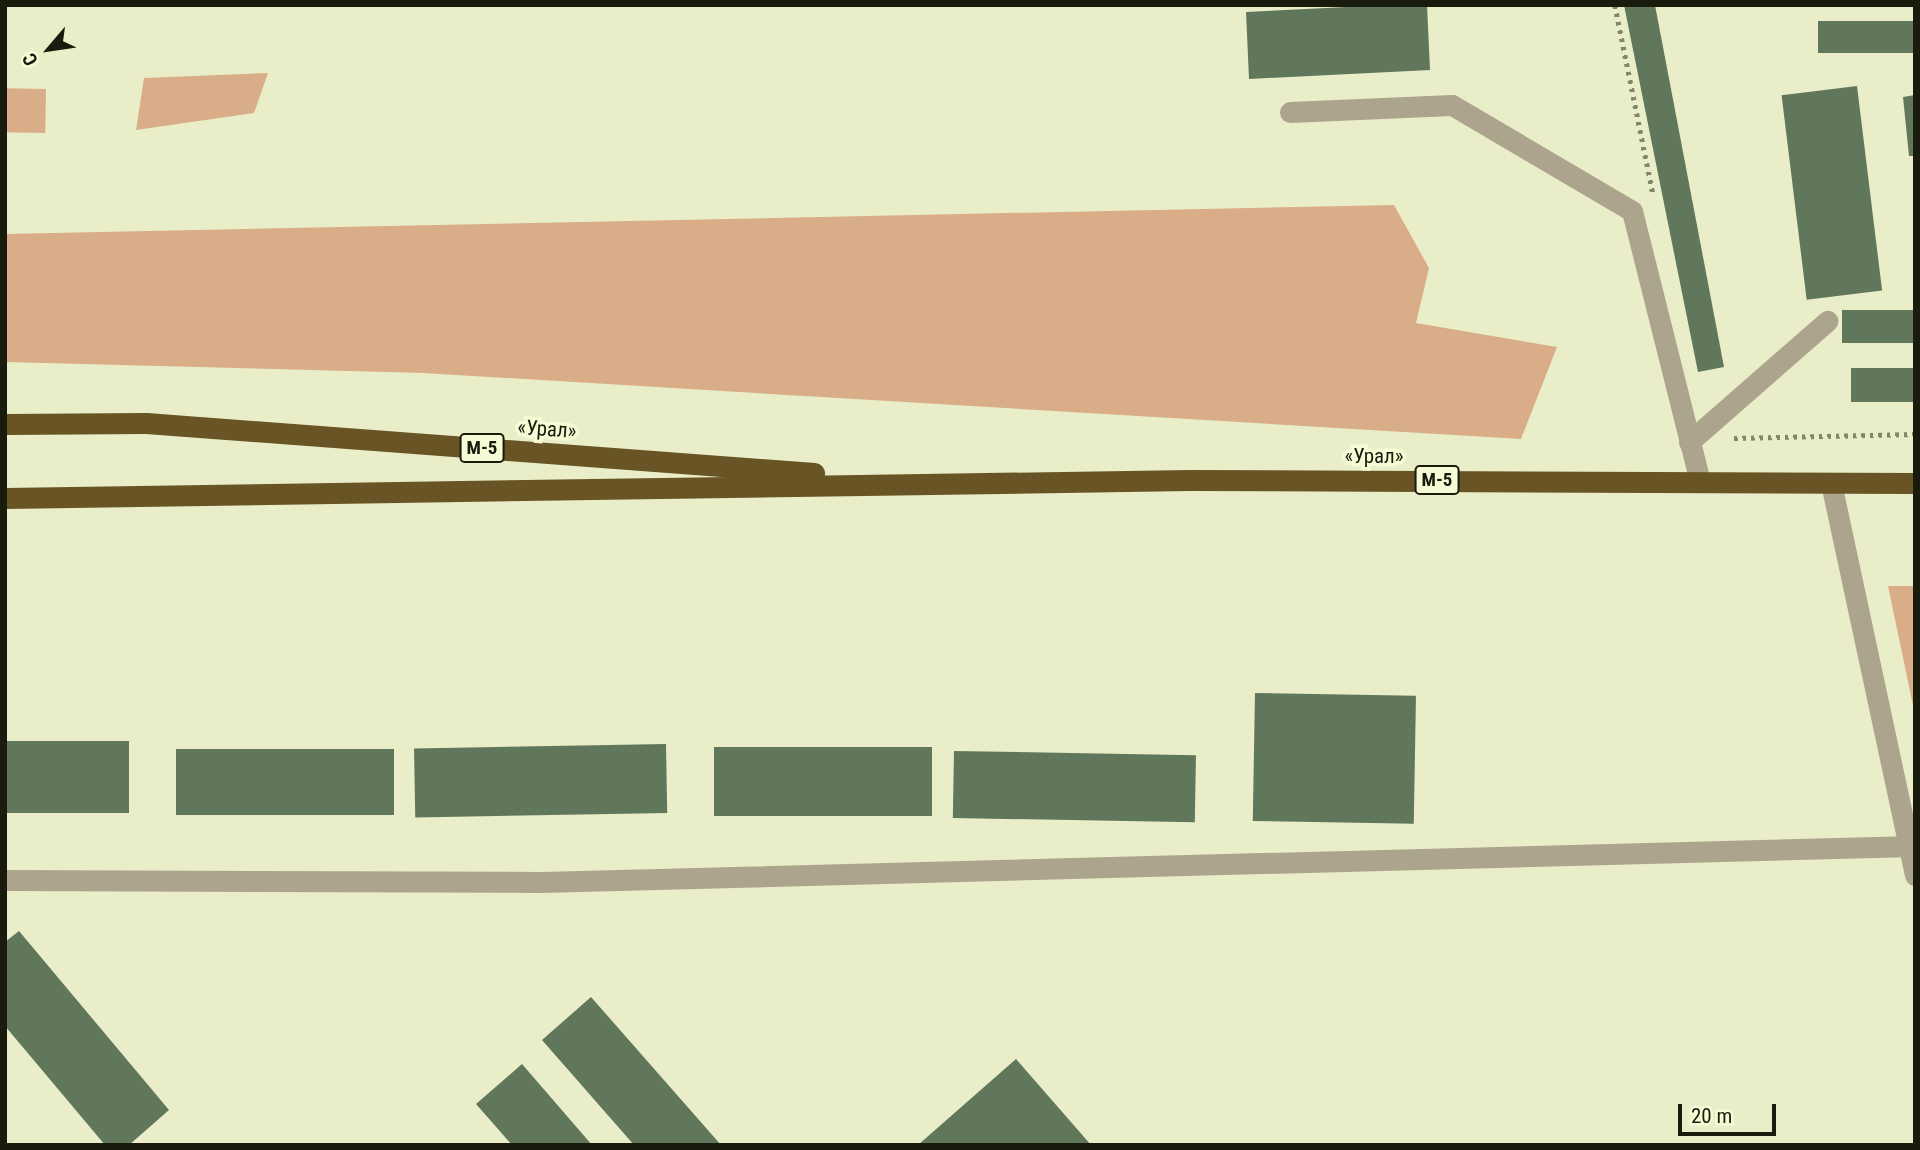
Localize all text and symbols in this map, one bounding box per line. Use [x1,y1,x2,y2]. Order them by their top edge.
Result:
north arrow [14,14,84,84]
text: С [18,49,43,70]
street label: «Урал» [517,414,577,444]
road number: М-5 [459,432,505,463]
street label: «Урал» [1344,443,1404,469]
road number: М-5 [1414,464,1460,495]
scale bar [1682,1090,1780,1134]
text: 20 m [1691,1104,1732,1128]

